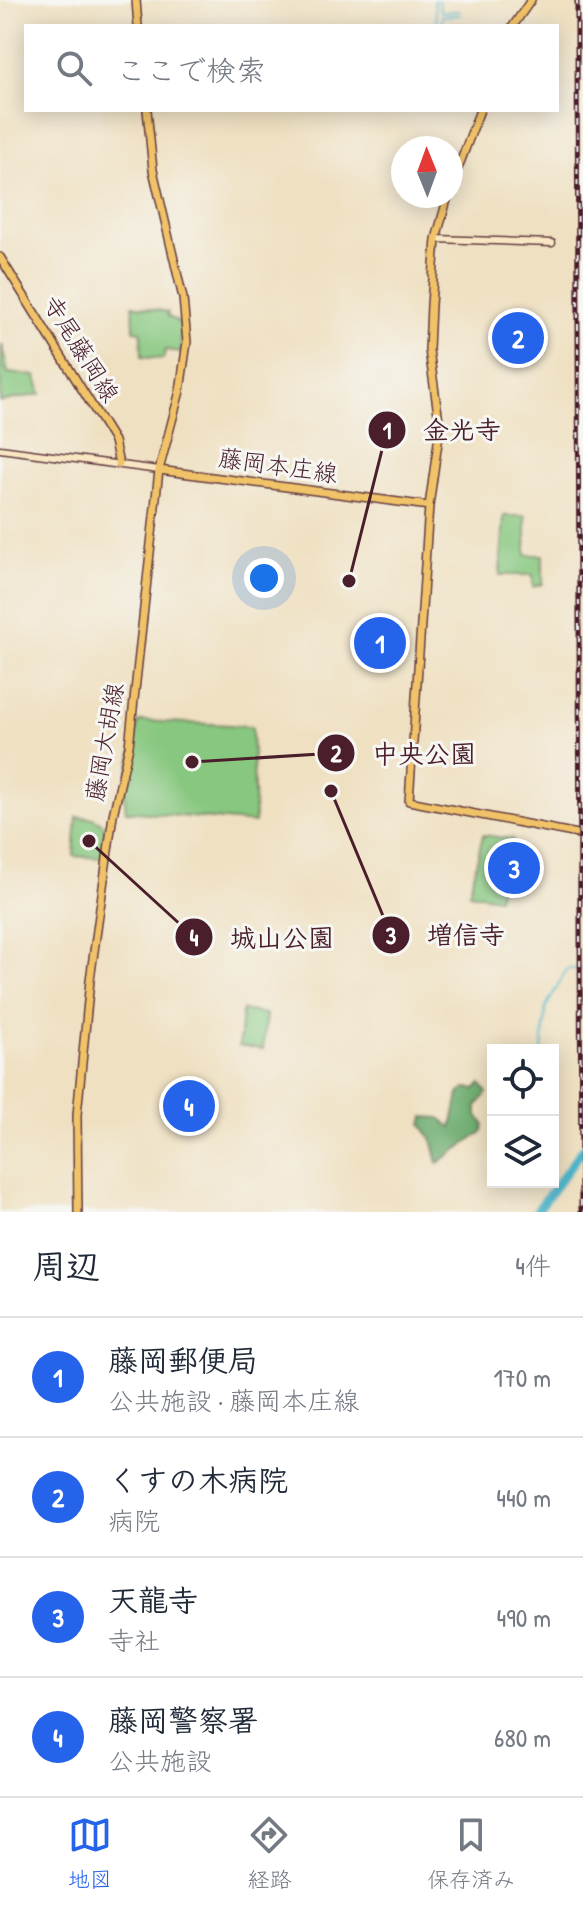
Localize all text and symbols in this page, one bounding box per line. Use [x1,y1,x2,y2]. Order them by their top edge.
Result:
search box [24,24,559,112]
icon: search [52,46,96,90]
text: ここで検索 [116,50,266,90]
north arrow [391,136,463,208]
street label: 寺尾藤岡線 [36,289,127,408]
pin: 2 [492,308,544,368]
callout: 金光寺 [367,405,517,455]
text: 金光寺 [423,412,501,447]
text: 1 [383,414,392,446]
street label: 藤岡本庄線 [216,441,340,489]
your location [244,558,284,598]
pin: 1 [354,613,406,673]
street label: 藤岡大胡線 [78,680,130,804]
callout: 中央公園 [316,728,492,778]
text: 中央公園 [372,736,476,771]
text: 2 [330,737,342,769]
pin: 3 [488,838,540,898]
callout: 増信寺 [371,910,521,960]
callout: 城山公園 [174,912,350,962]
text: 増信寺 [427,917,505,952]
text: 3 [386,919,397,951]
text: 城山公園 [230,920,334,955]
text: 4 [190,921,199,953]
map controls [487,1044,559,1188]
button: locate [487,1044,559,1116]
pin: 4 [163,1076,215,1136]
button: layers [487,1116,559,1188]
text: 周辺 [32,1243,100,1289]
text: 4件 [515,1248,551,1283]
text: 藤岡郵便局 [108,1340,258,1380]
text: 1 [53,1360,63,1395]
text: 170 m [493,1360,551,1395]
text: 公共施設 · 藤岡本庄線 [108,1383,359,1418]
text: くすの木病院 [108,1460,288,1500]
text: 2 [52,1480,64,1515]
text: 440 m [496,1480,551,1515]
text: 病院 [108,1503,160,1538]
text: 天龍寺 [108,1580,198,1620]
text: 3 [52,1600,64,1635]
text: 490 m [496,1600,551,1635]
text: 寺社 [108,1623,160,1658]
text: 藤岡警察署 [108,1700,258,1740]
text: 4 [53,1720,63,1755]
text: 680 m [494,1720,551,1755]
text: 公共施設 [108,1743,212,1778]
tab: 地図 [68,1813,112,1894]
tab: 経路 [247,1813,291,1894]
tab: 保存済み [427,1813,515,1894]

